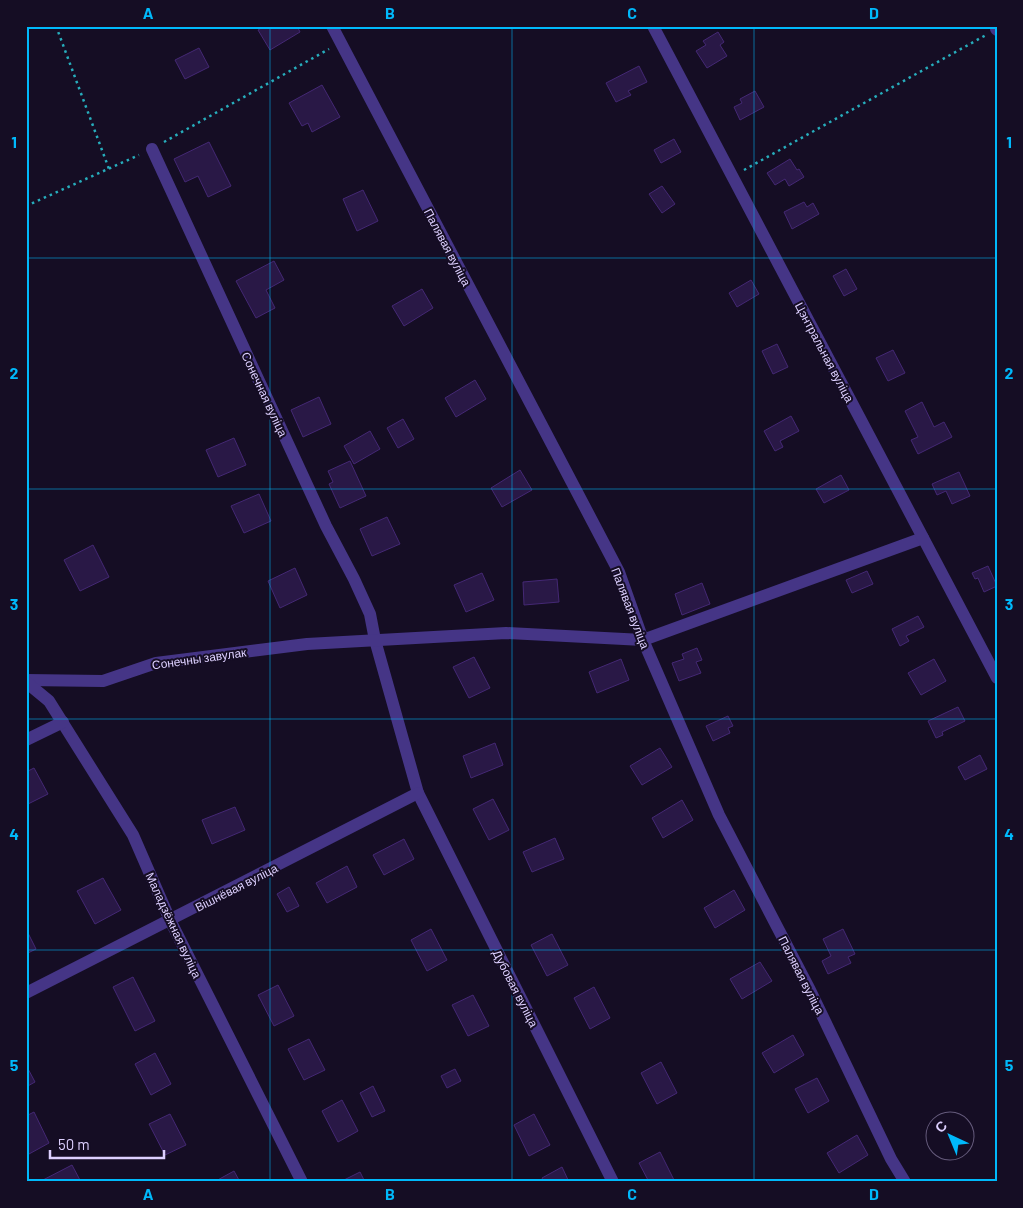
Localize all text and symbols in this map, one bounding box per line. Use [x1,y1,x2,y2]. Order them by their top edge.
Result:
text: A [143,3,154,22]
text: B [385,3,395,22]
text: C [627,3,637,22]
text: D [869,3,879,22]
text: 1 [11,132,17,151]
text: 1 [1006,132,1012,151]
street label: Палявая вуліца [421,206,474,289]
street label: Цэнтральная вуліца [792,300,857,405]
street label: Сонечная вуліца [238,349,291,439]
text: 2 [10,363,19,382]
text: 2 [1005,363,1014,382]
street label: Палявая вуліца [608,565,653,651]
text: 3 [10,594,18,613]
text: 3 [1005,594,1013,613]
street label: Сонечны завулак [151,644,248,673]
text: 4 [9,824,19,843]
text: 4 [1004,824,1014,843]
street label: Вішнёвая вуліца [193,860,280,915]
street label: Маладзёжная вуліца [142,870,205,981]
street label: Палявая вуліца [775,934,828,1017]
street label: Дубовая вуліца [490,947,542,1030]
text: 5 [10,1055,19,1074]
text: 5 [1005,1055,1014,1074]
north arrow [926,1110,976,1160]
text: С [931,1117,950,1136]
scale bar [50,1128,164,1160]
text: 50 m [58,1135,90,1153]
text: A [143,1184,154,1203]
text: B [385,1184,395,1203]
text: C [627,1184,637,1203]
text: D [869,1184,879,1203]

